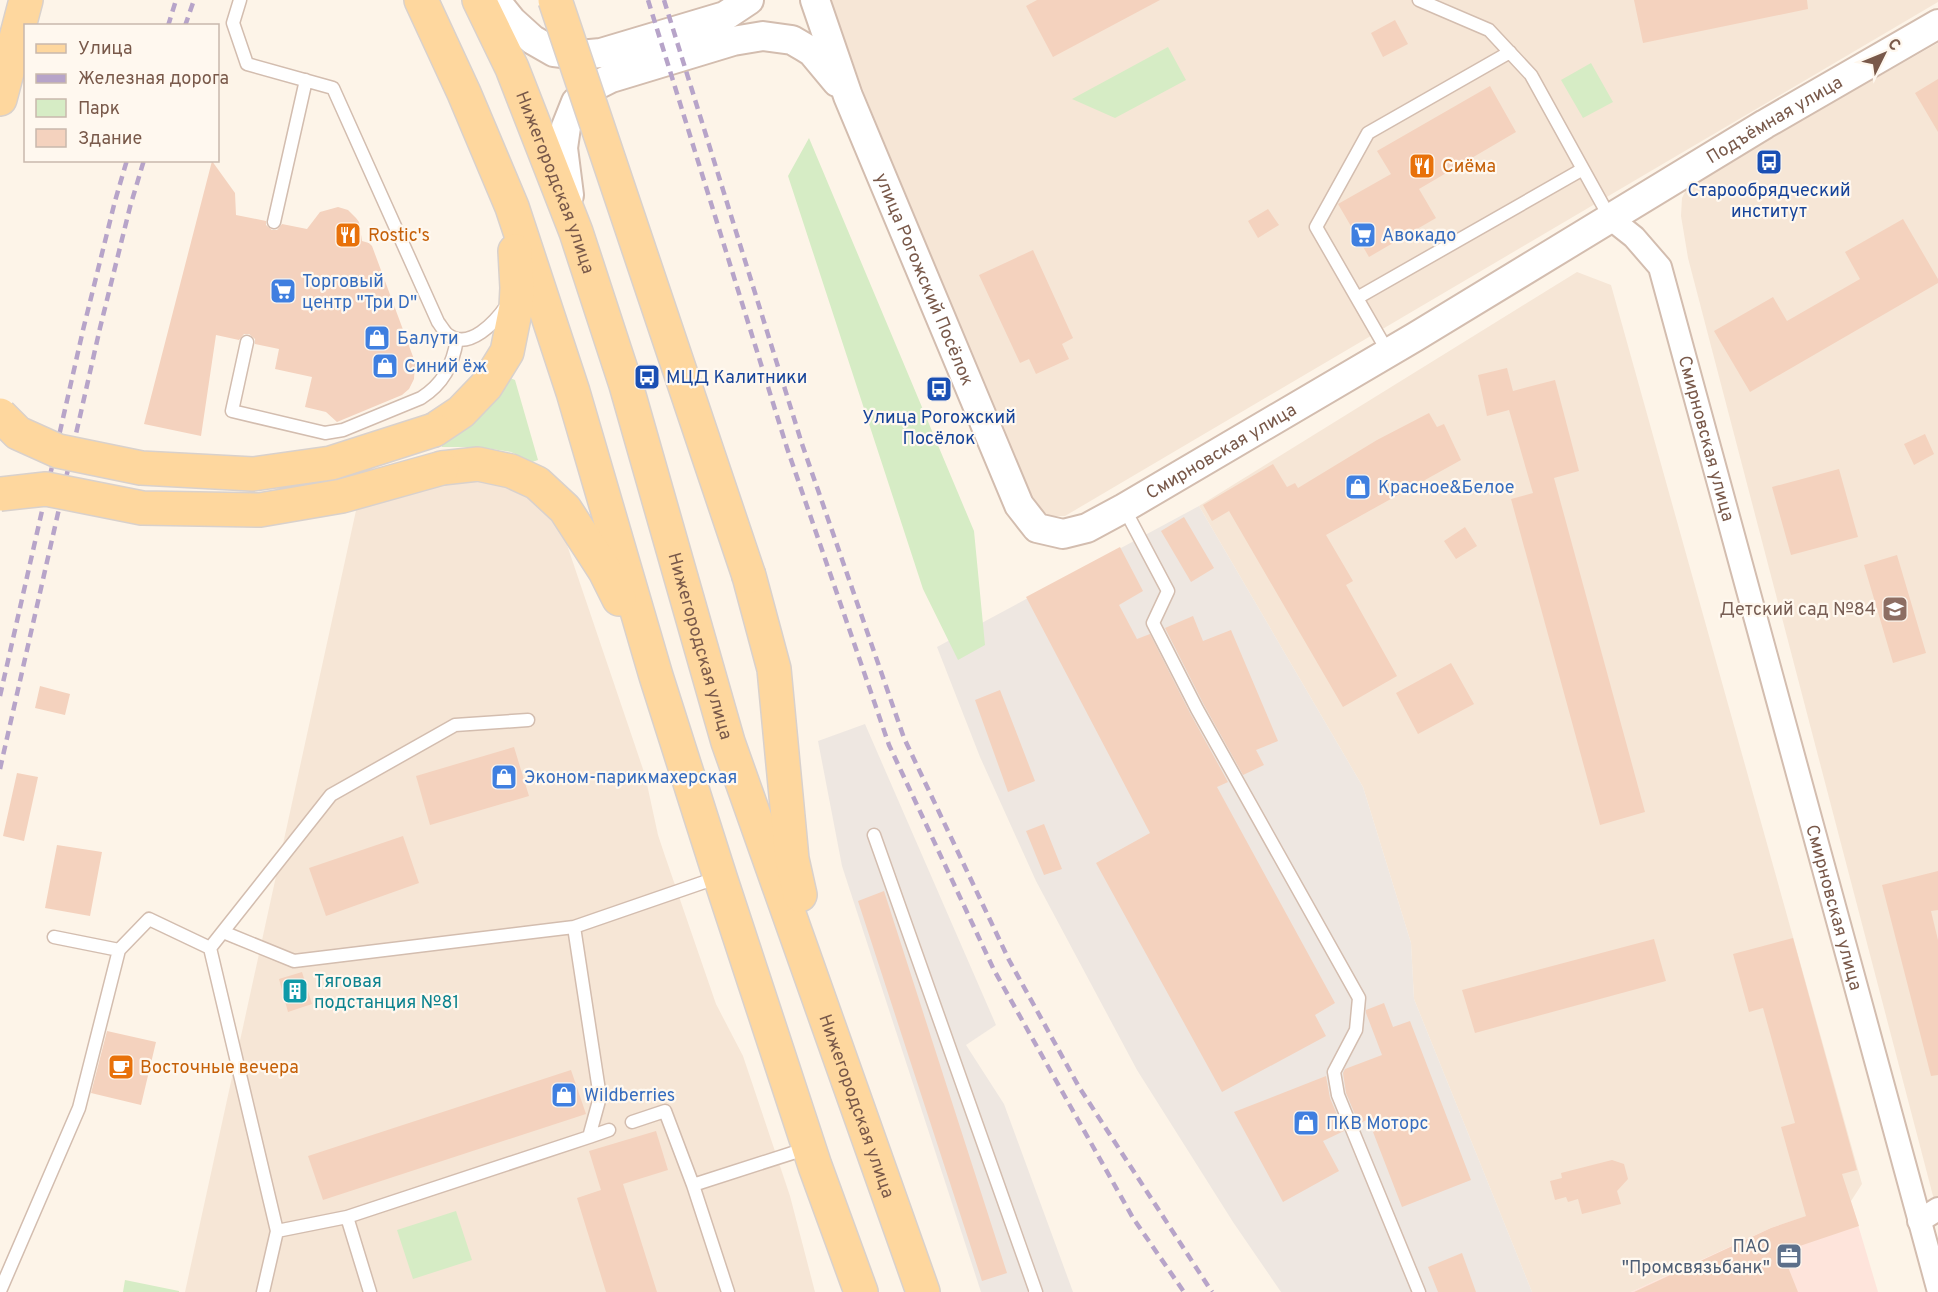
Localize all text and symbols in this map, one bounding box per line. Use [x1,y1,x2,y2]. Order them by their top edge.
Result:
legend [24,24,219,162]
north arrow [1854,24,1914,84]
text: С [1883,35,1904,56]
text: Улица [78,38,132,61]
text: Железная дорога [78,68,229,91]
street label: Подъёмная улица [1703,72,1847,170]
street label: Нижегородская улица [509,88,599,277]
text: Парк [78,98,120,121]
text: Здание [78,128,142,151]
bus stop icon: Старообрядческий институт [1754,147,1784,177]
restaurant icon: Сиёма [1407,151,1437,181]
place label: Сиёма [1442,156,1496,179]
street label: улица Рогожский Посёлок [868,170,978,390]
place label: Старообрядческий институт [1688,180,1850,224]
restaurant icon: Rostic's [333,220,363,250]
supermarket icon: Авокадо [1348,220,1378,250]
place label: Rostic's [368,225,430,248]
place label: Авокадо [1382,225,1456,248]
place label: Торговый центр "Три D" [302,271,417,315]
supermarket icon: Торговый центр "Три D" [268,276,298,306]
shop icon: Балути [362,323,392,353]
place label: Балути [397,328,458,351]
shop icon: Синий ёж [370,351,400,381]
street label: Смирновская улица [1672,353,1739,524]
place label: Синий ёж [404,356,487,379]
bus stop icon: МЦД Калитники [632,362,662,392]
place label: МЦД Калитники [666,367,807,390]
bus stop icon: Улица Рогожский Посёлок [924,374,954,404]
street label: Смирновская улица [1142,399,1301,506]
place label: Улица Рогожский Посёлок [862,407,1016,451]
shop icon: Красное&Белое [1343,472,1373,502]
place label: Красное&Белое [1378,477,1514,500]
street label: Нижегородская улица [661,550,737,743]
school or university icon: Детский сад №84 [1880,594,1910,624]
place label: Детский сад №84 [1720,599,1876,622]
shop icon: Эконом-парикмахерская [489,762,519,792]
place label: Эконом-парикмахерская [524,767,737,790]
street label: Смирновская улица [1799,822,1866,993]
place label: Тяговая подстанция №81 [314,971,459,1015]
building icon: Тяговая подстанция №81 [280,976,310,1006]
street label: Нижегородская улица [812,1011,899,1201]
cafe icon: Восточные вечера [106,1052,136,1082]
place label: Восточные вечера [140,1057,299,1080]
shop icon: Wildberries [549,1080,579,1110]
place label: Wildberries [584,1085,675,1108]
shop icon: ПКВ Моторс [1291,1108,1321,1138]
place label: ПКВ Моторс [1326,1113,1429,1136]
place label: ПАО "Промсвязьбанк" [1622,1236,1770,1280]
office icon: ПАО "Промсвязьбанк" [1774,1241,1804,1271]

